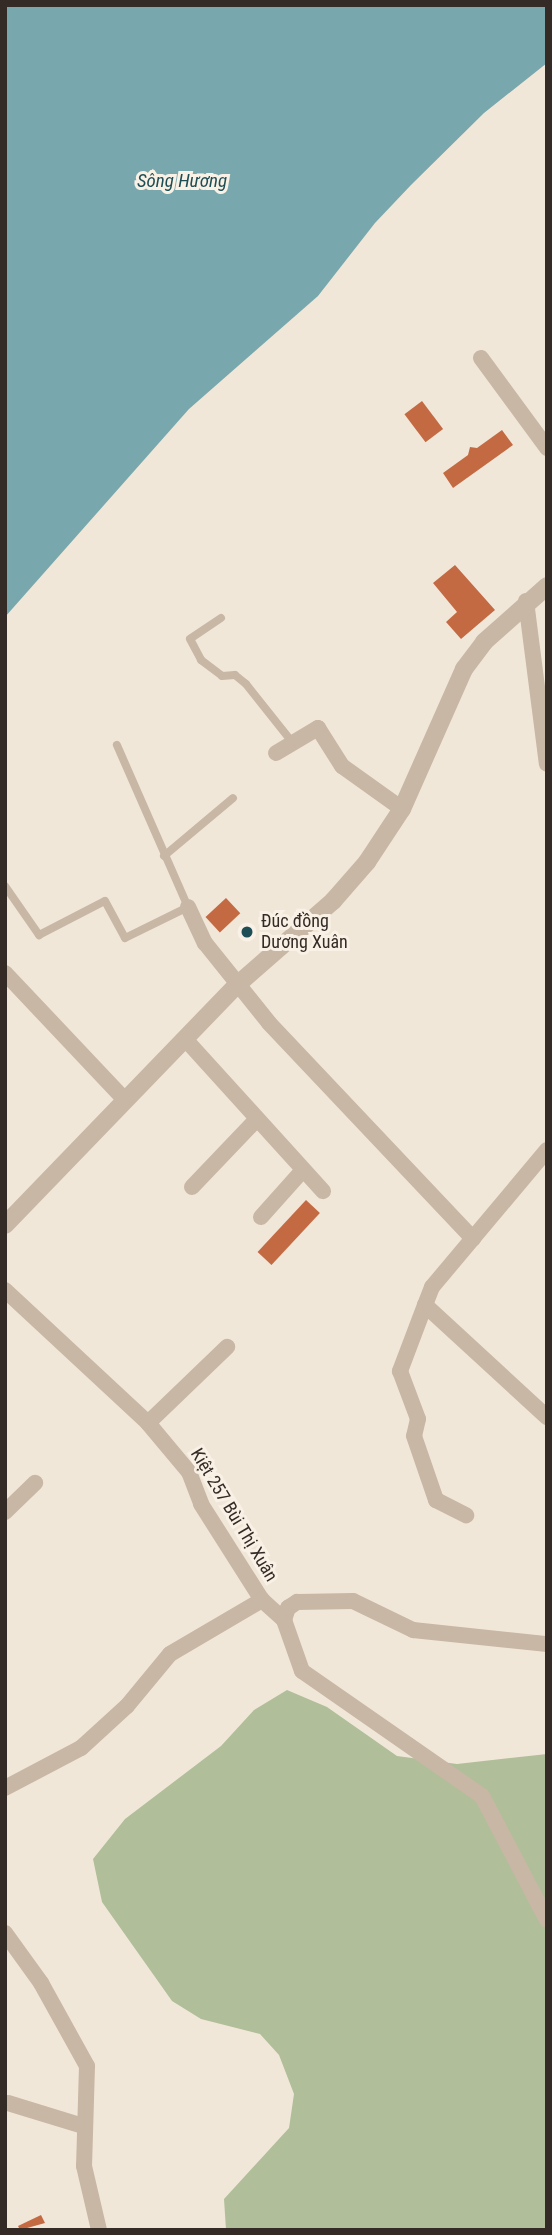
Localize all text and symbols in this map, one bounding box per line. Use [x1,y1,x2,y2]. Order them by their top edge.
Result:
water label: Sông Hương [137,170,227,192]
place label: Đúc đồng Dương Xuân [261,911,348,954]
marker: Đúc đồng Dương Xuân [239,924,255,940]
street label: Kiệt 257 Bùi Thị Xuân [186,1444,282,1586]

